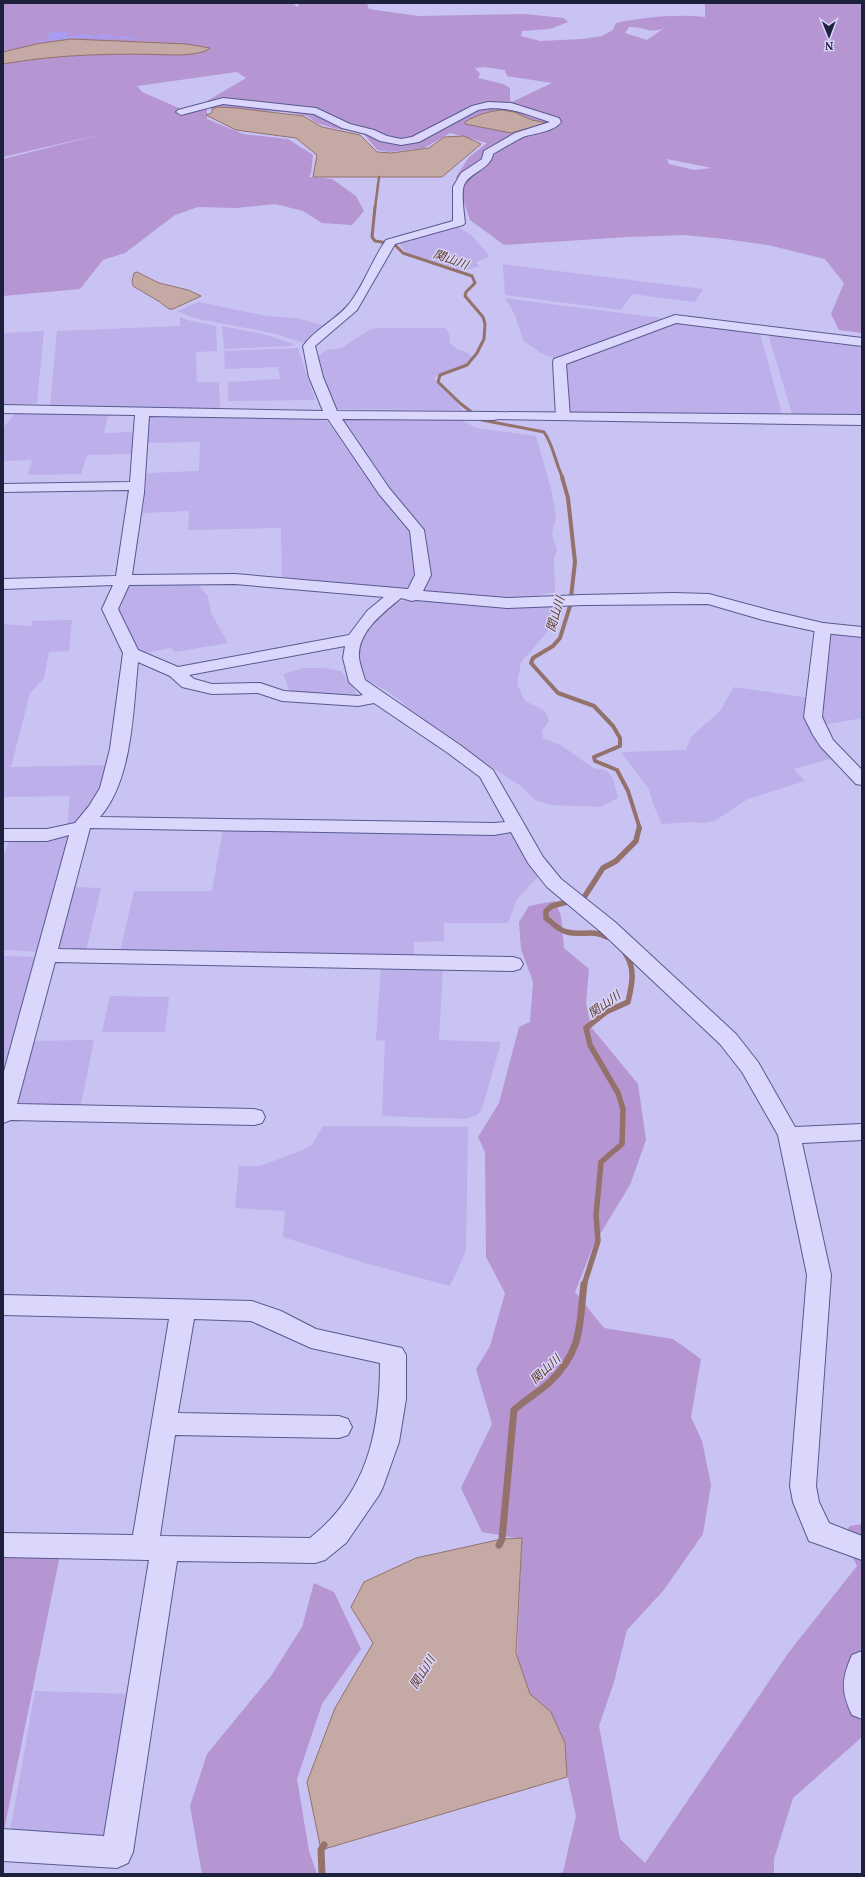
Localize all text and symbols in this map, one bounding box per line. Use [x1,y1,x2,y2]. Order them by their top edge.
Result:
north arrow [809,16,849,56]
text: N [824,39,833,53]
water label: 関山川 [432,246,472,273]
water label: 関山川 [543,593,568,633]
water label: 関山川 [585,986,625,1020]
water label: 関山川 [527,1350,565,1387]
water label: 関山川 [406,1651,439,1691]

